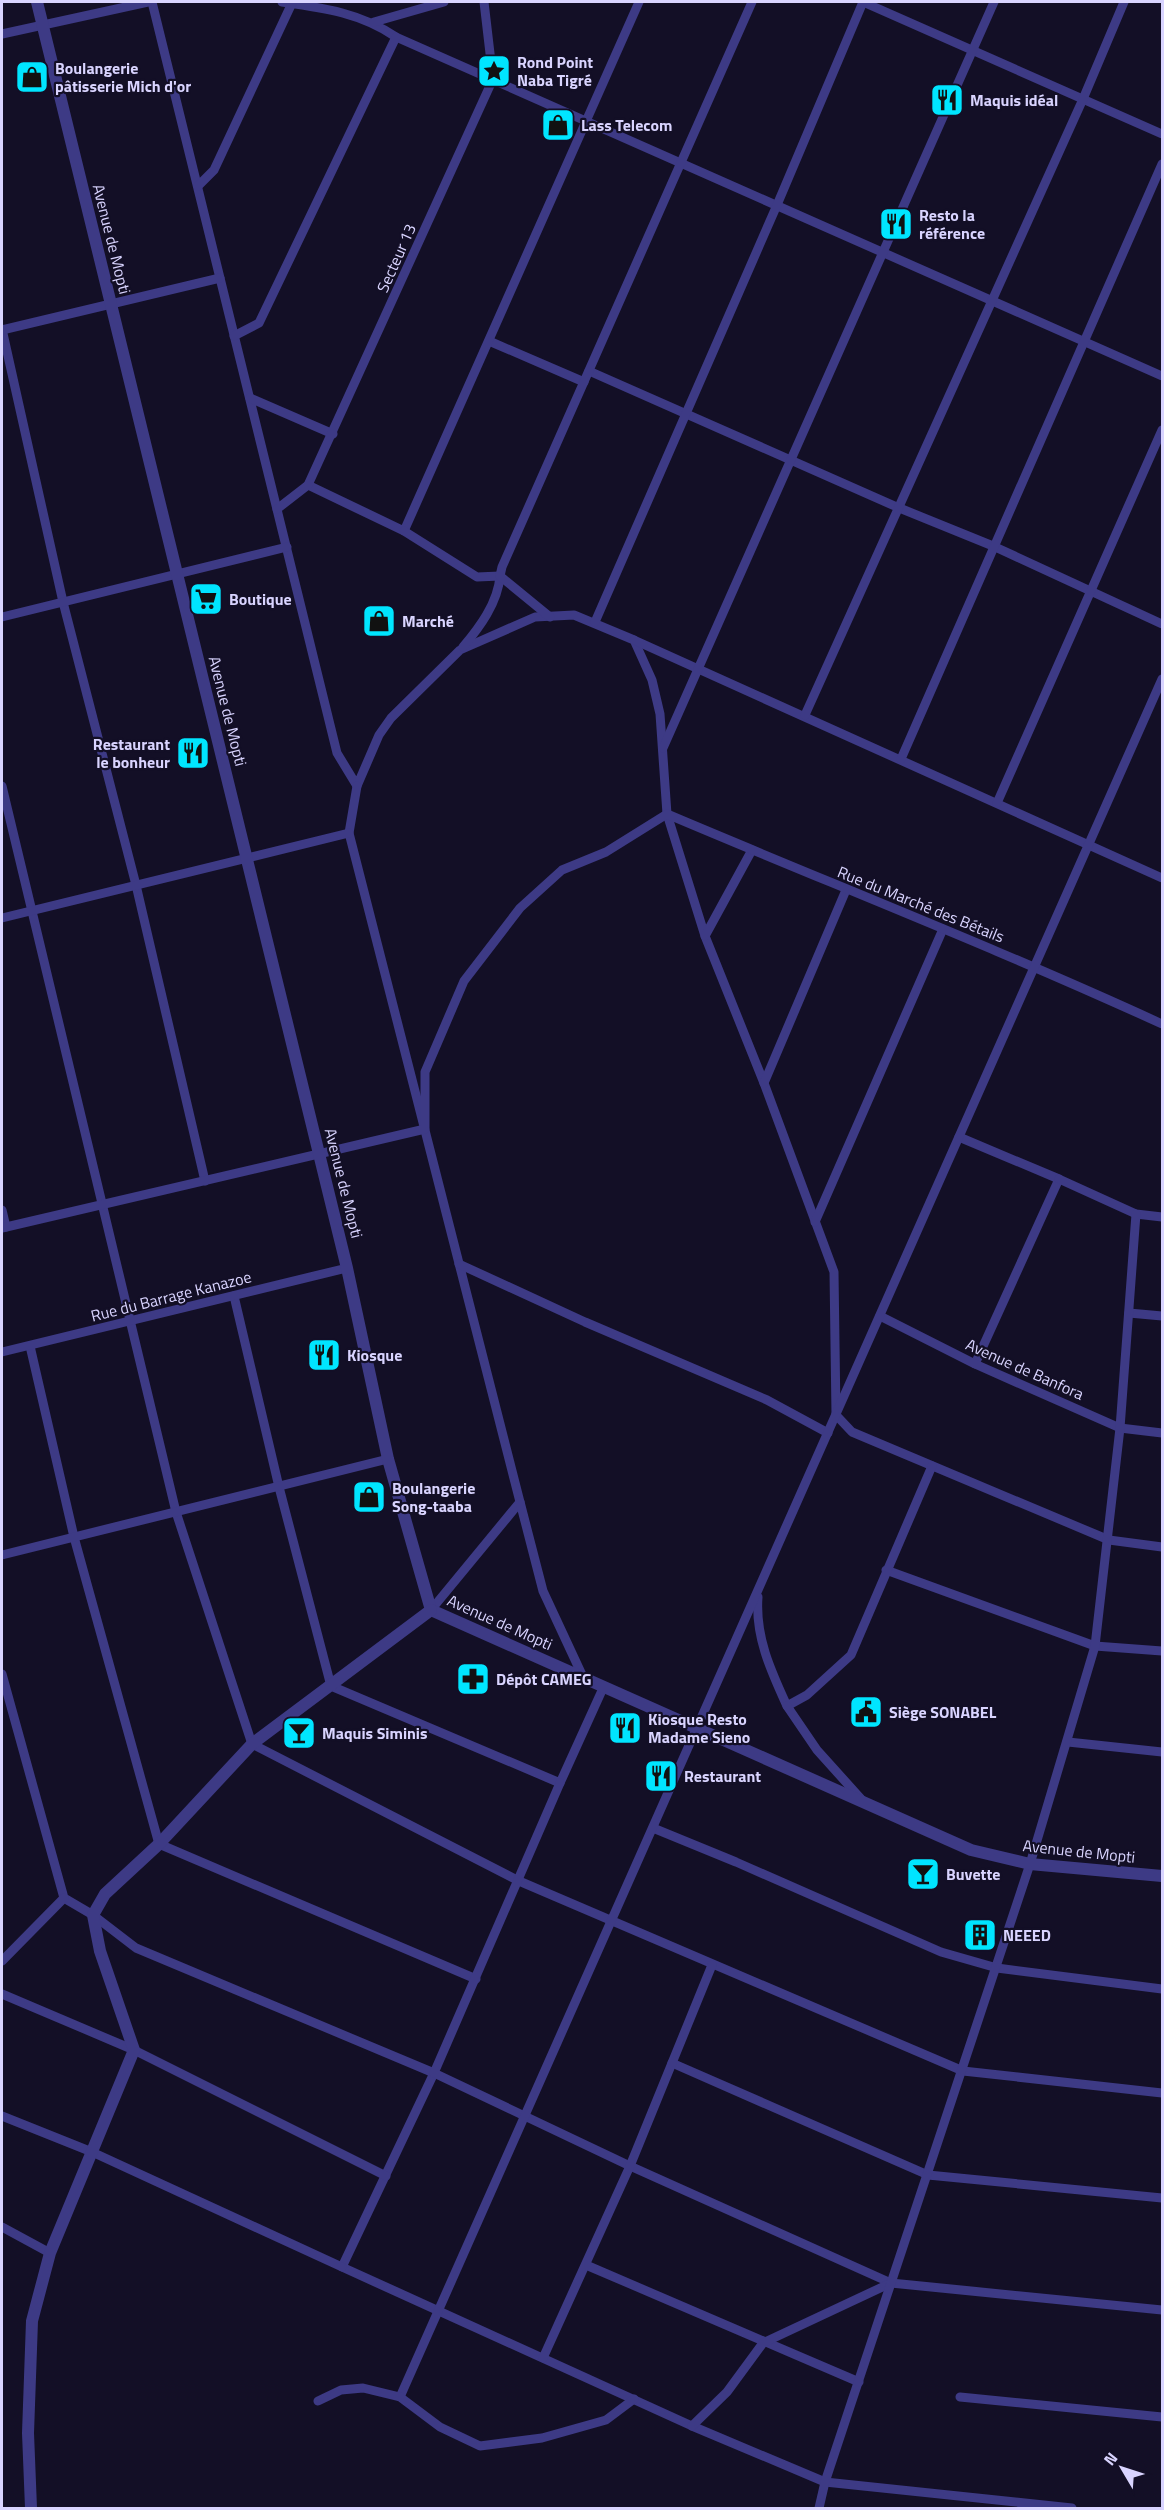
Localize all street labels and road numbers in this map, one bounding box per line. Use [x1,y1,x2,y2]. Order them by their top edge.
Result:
street label: Avenue de Mopti [87,181,137,297]
street label: Secteur 13 [370,220,422,296]
street label: Avenue de Mopti [203,653,253,769]
street label: Rue du Marché des Bétails [834,860,1008,948]
street label: Avenue de Mopti [319,1125,369,1241]
street label: Rue du Barrage Kanazoe [88,1264,254,1328]
street label: Avenue de Banfora [962,1332,1088,1406]
street label: Avenue de Mopti [444,1588,556,1656]
street label: Avenue de Mopti [1022,1833,1136,1869]

